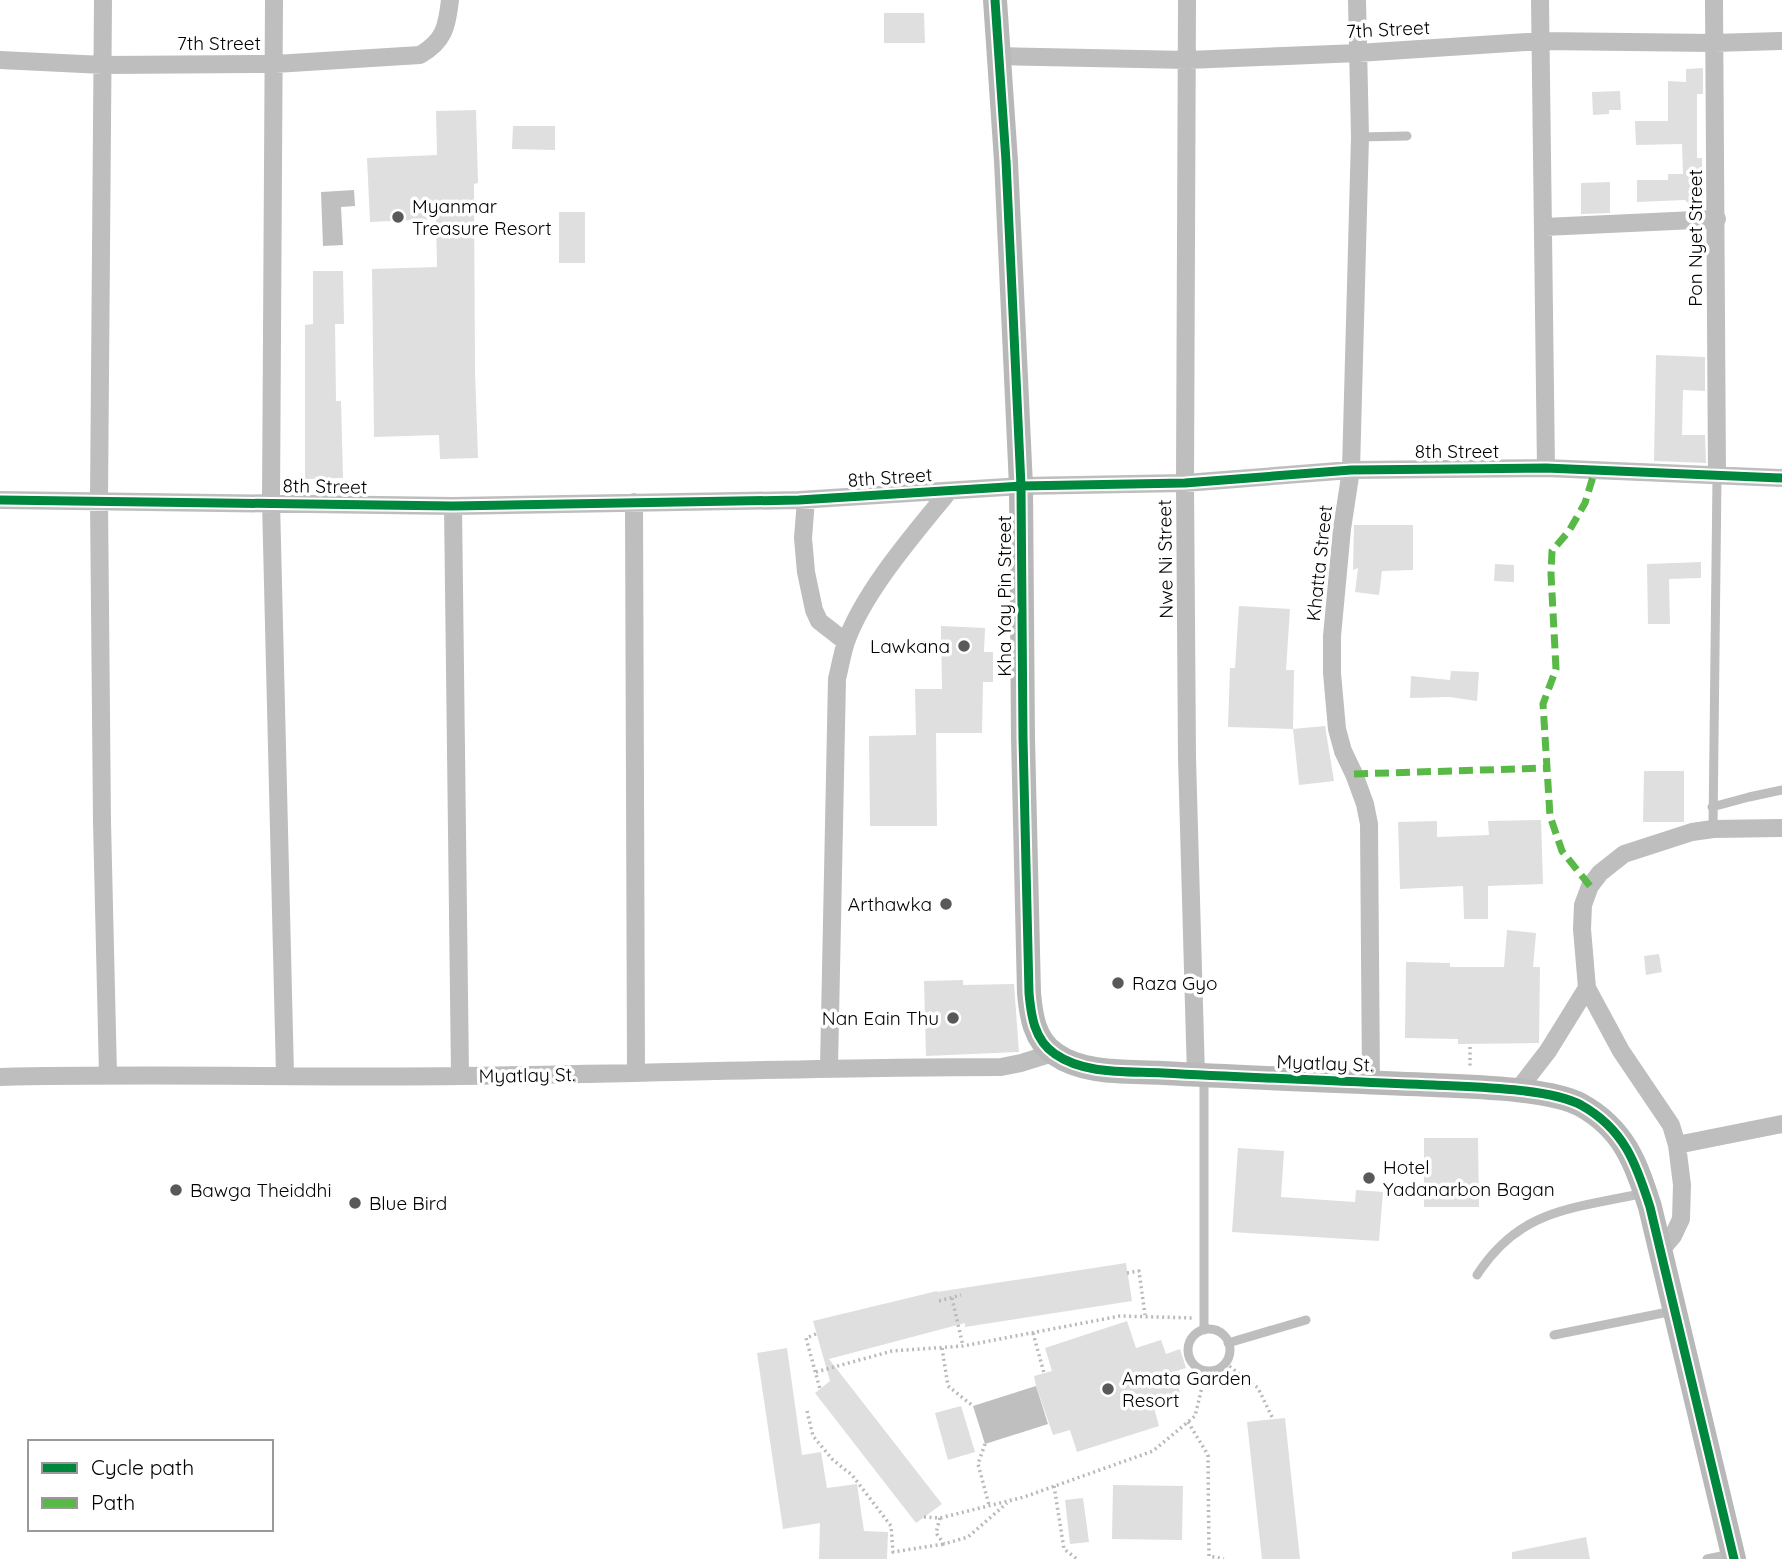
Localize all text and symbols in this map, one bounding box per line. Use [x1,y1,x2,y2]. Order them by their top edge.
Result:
street label: 7th Street [1345,15,1431,43]
street label: 7th Street [177,31,261,55]
street label: Pon Nyet Street [1683,169,1707,307]
place label: Myanmar Treasure Resort [412,194,552,240]
marker: Myanmar Treasure Resort [390,209,406,225]
street label: 8th Street [1415,439,1499,463]
street label: 8th Street [847,462,933,492]
street label: 8th Street [282,473,368,499]
street label: Nwe Ni Street [1152,499,1178,619]
street label: Khatta Street [1301,504,1337,622]
street label: Kha Yay Pin Street [992,515,1016,677]
place label: Lawkana [870,634,950,658]
marker: Lawkana [956,638,972,654]
place label: Arthawka [848,892,932,916]
marker: Arthawka [938,896,954,912]
place label: Raza Gyo [1132,971,1218,995]
marker: Raza Gyo [1110,975,1126,991]
place label: Nan Eain Thu [822,1006,939,1030]
marker: Nan Eain Thu [945,1010,961,1026]
street label: Myatlay St. [1276,1049,1374,1077]
street label: Myatlay St. [478,1062,576,1088]
place label: Hotel Yadanarbon Bagan [1383,1155,1555,1201]
marker: Hotel Yadanarbon Bagan [1361,1170,1377,1186]
place label: Bawga Theiddhi [190,1178,331,1202]
marker: Bawga Theiddhi [168,1182,184,1198]
place label: Blue Bird [369,1191,447,1215]
marker: Blue Bird [347,1195,363,1211]
place label: Amata Garden Resort [1122,1366,1251,1412]
marker: Amata Garden Resort [1100,1381,1116,1397]
legend [28,1440,273,1531]
text: Cycle path [91,1454,194,1480]
text: Path [91,1489,135,1515]

